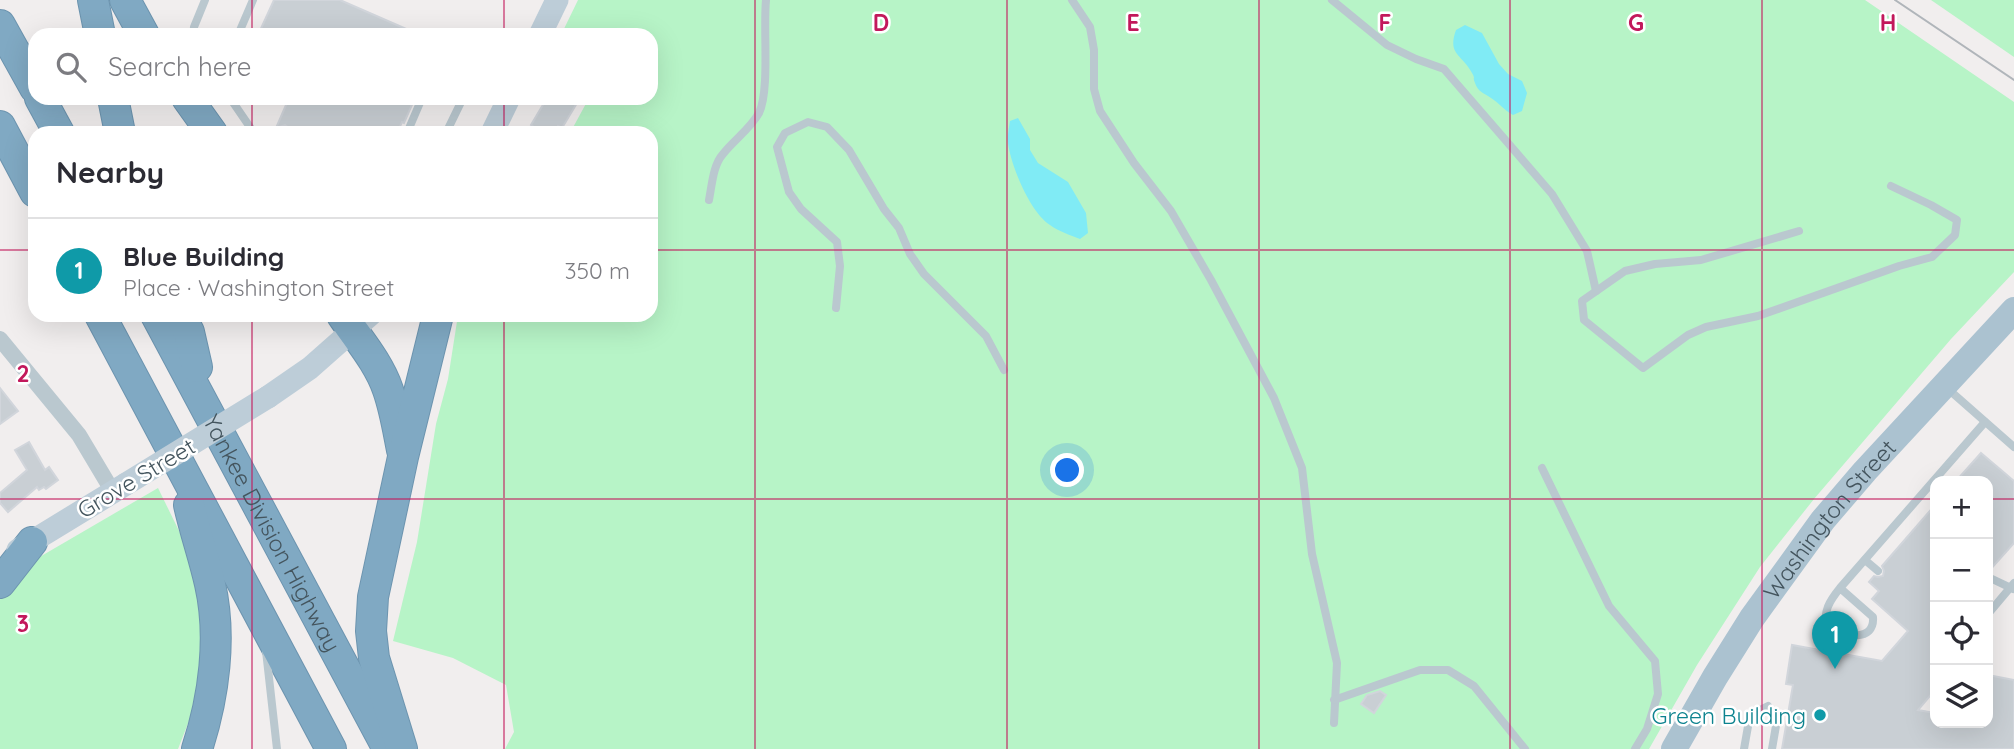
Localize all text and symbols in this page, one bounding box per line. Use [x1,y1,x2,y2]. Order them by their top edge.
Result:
text: D [873,8,889,37]
text: E [1126,8,1140,37]
text: F [1379,8,1391,37]
text: G [1628,8,1644,37]
text: H [1880,8,1896,37]
search box [28,28,658,105]
icon: search [52,48,90,86]
text: Search here [108,50,252,83]
text: Nearby [56,153,164,191]
text: Blue Building [123,240,284,273]
text: 1 [75,256,83,285]
text: 350 m [564,256,630,285]
text: Place · Washington Street [123,273,394,302]
text: 2 [16,359,30,388]
street label: Yankee Division Highway [197,409,348,656]
street label: Grove Street [72,431,200,524]
street label: Washington Street [1756,433,1902,604]
your location [1050,453,1084,487]
map controls [1930,476,1993,728]
button: + [1930,476,1993,539]
button: − [1930,539,1993,602]
button: locate [1930,602,1993,665]
text: 3 [17,609,29,638]
pin: 1 [1812,611,1858,669]
button: layers [1930,665,1993,728]
place label: Green Building [1652,701,1806,730]
marker: Green Building [1812,707,1828,723]

